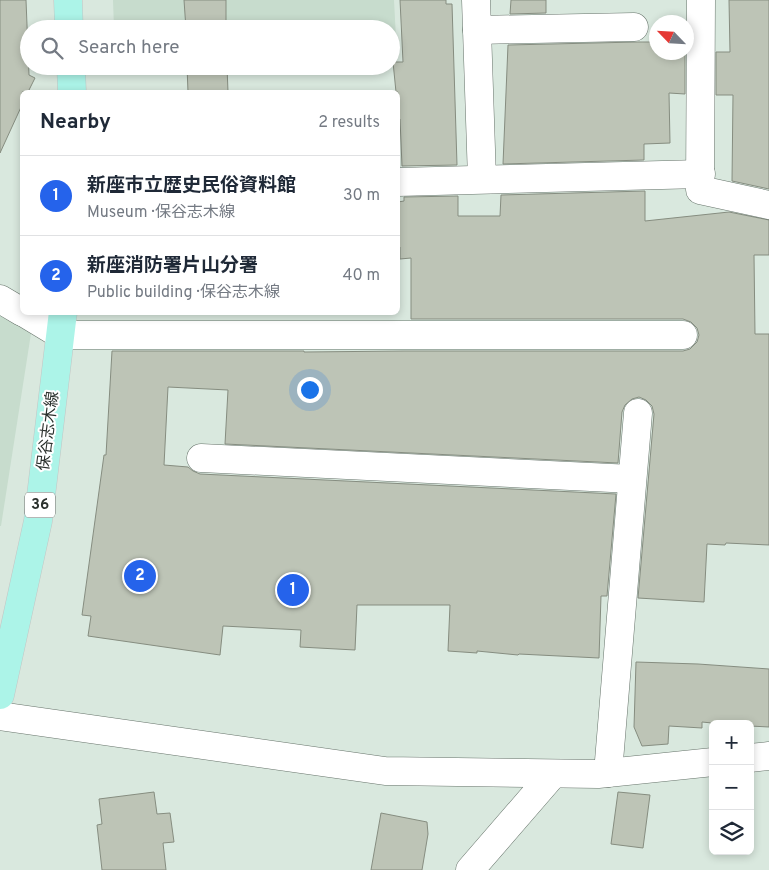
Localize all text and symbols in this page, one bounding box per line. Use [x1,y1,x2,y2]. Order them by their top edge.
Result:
north arrow [649,15,694,60]
search box [20,20,400,75]
icon: search [38,34,66,62]
text: Search here [78,36,180,60]
text: Nearby [40,109,111,136]
text: 2 results [318,113,380,133]
text: 新座市立歴史民俗資料館 [87,174,296,198]
text: 1 [53,186,59,206]
text: 30 m [343,186,380,206]
text: Museum · 保谷志木線 [87,203,235,223]
text: 新座消防署片山分署 [87,254,258,278]
text: 2 [51,266,61,286]
text: 40 m [342,266,380,286]
text: Public building · 保谷志木線 [87,283,280,303]
your location [297,377,323,403]
street label: 保谷志木線 [34,390,64,472]
road number: 36 [25,492,55,518]
pin: 2 [124,557,156,595]
pin: 1 [277,571,309,609]
map controls [709,720,754,855]
button: + [709,720,754,765]
button: − [709,765,754,810]
button: layers [709,810,754,855]

